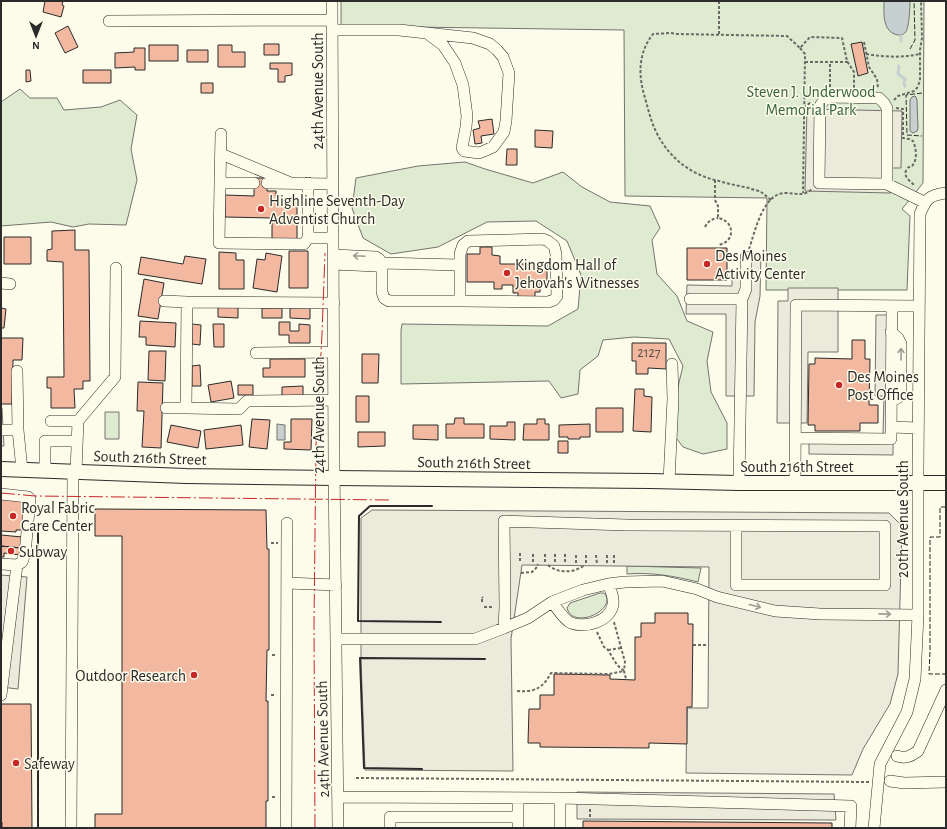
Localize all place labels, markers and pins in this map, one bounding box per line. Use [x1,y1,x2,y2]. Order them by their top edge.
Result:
place label: Highline Seventh-Day Adventist Church [269,193,405,227]
marker: Highline Seventh-Day Adventist Church [256,204,266,214]
place label: Des Moines Activity Center [715,248,806,283]
place label: Kingdom Hall of Jehovah's Witnesses [515,257,639,291]
marker: Des Moines Activity Center [702,259,712,269]
marker: Kingdom Hall of Jehovah's Witnesses [502,268,512,278]
place label: Des Moines Post Office [847,369,919,403]
marker: Des Moines Post Office [834,380,844,390]
place label: Royal Fabric Care Center [21,500,95,534]
marker: Royal Fabric Care Center [8,511,18,521]
place label: Subway [19,544,67,561]
marker: Subway [6,546,16,556]
place label: Outdoor Research [75,668,186,684]
marker: Outdoor Research [189,670,199,680]
place label: Safeway [24,756,75,773]
marker: Safeway [11,758,21,768]

